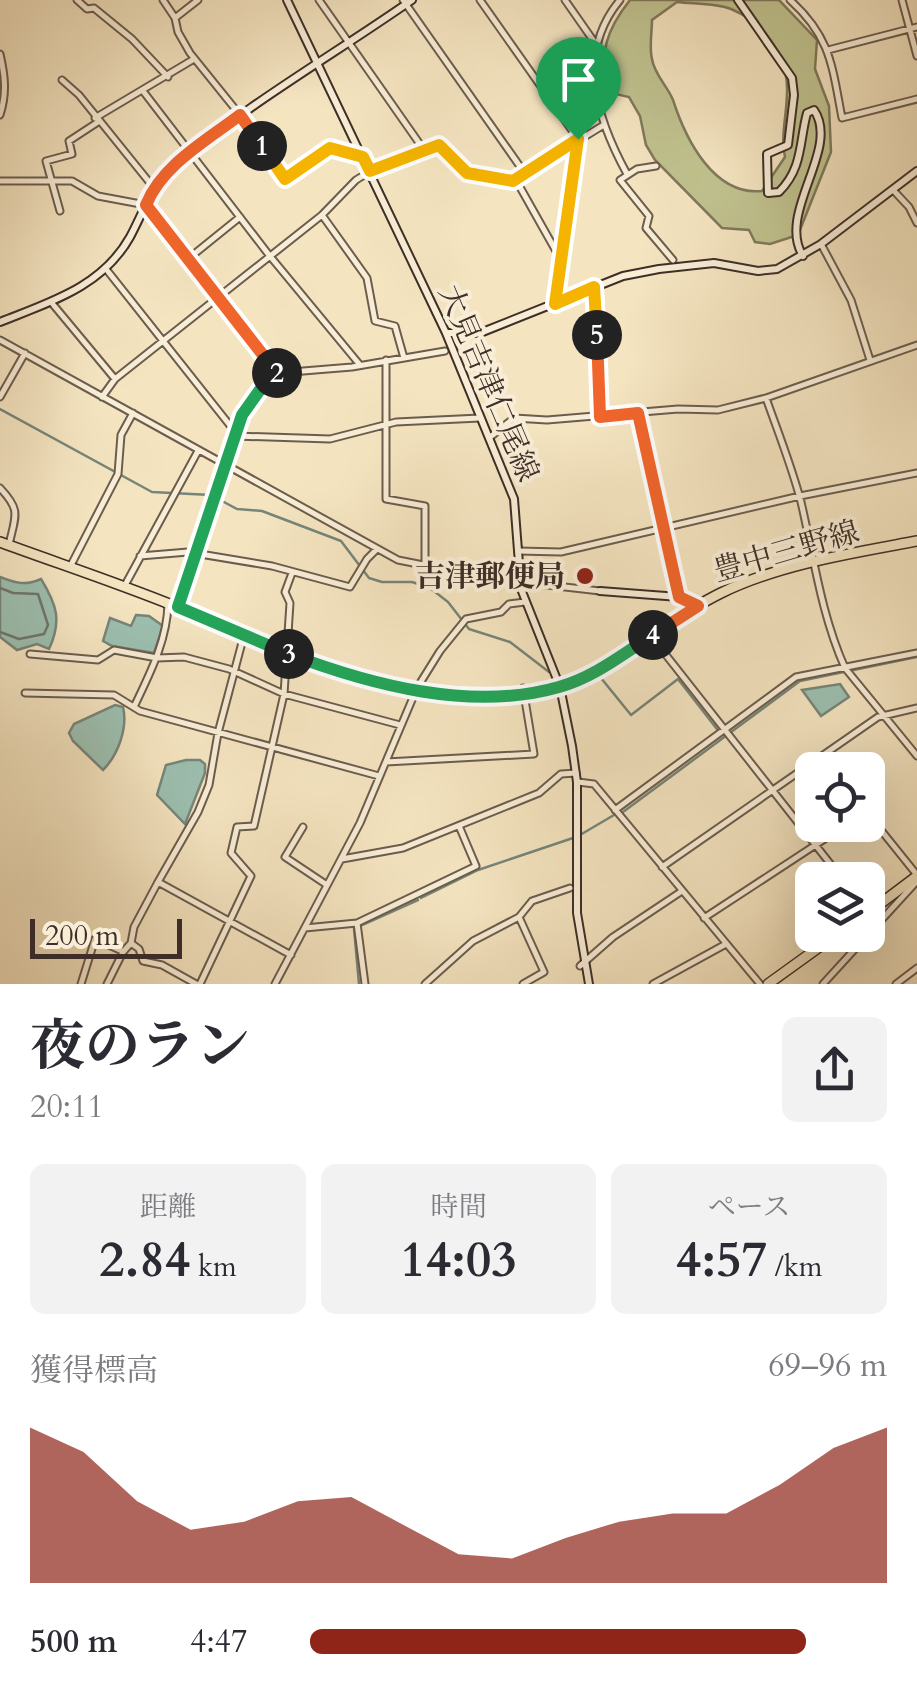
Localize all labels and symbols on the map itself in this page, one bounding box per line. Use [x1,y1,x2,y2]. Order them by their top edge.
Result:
pin [536,37,621,140]
pin: 1 [237,121,287,171]
street label: 大見吉津仁尾線 [429,279,548,488]
pin: 5 [572,310,622,360]
pin: 2 [252,348,302,398]
street label: 豊中三野線 [708,511,864,592]
place label: 吉津郵便局 [415,556,565,597]
marker: 吉津郵便局 [574,565,596,587]
pin: 4 [628,610,678,660]
pin: 3 [264,629,314,679]
scale bar [30,914,182,958]

